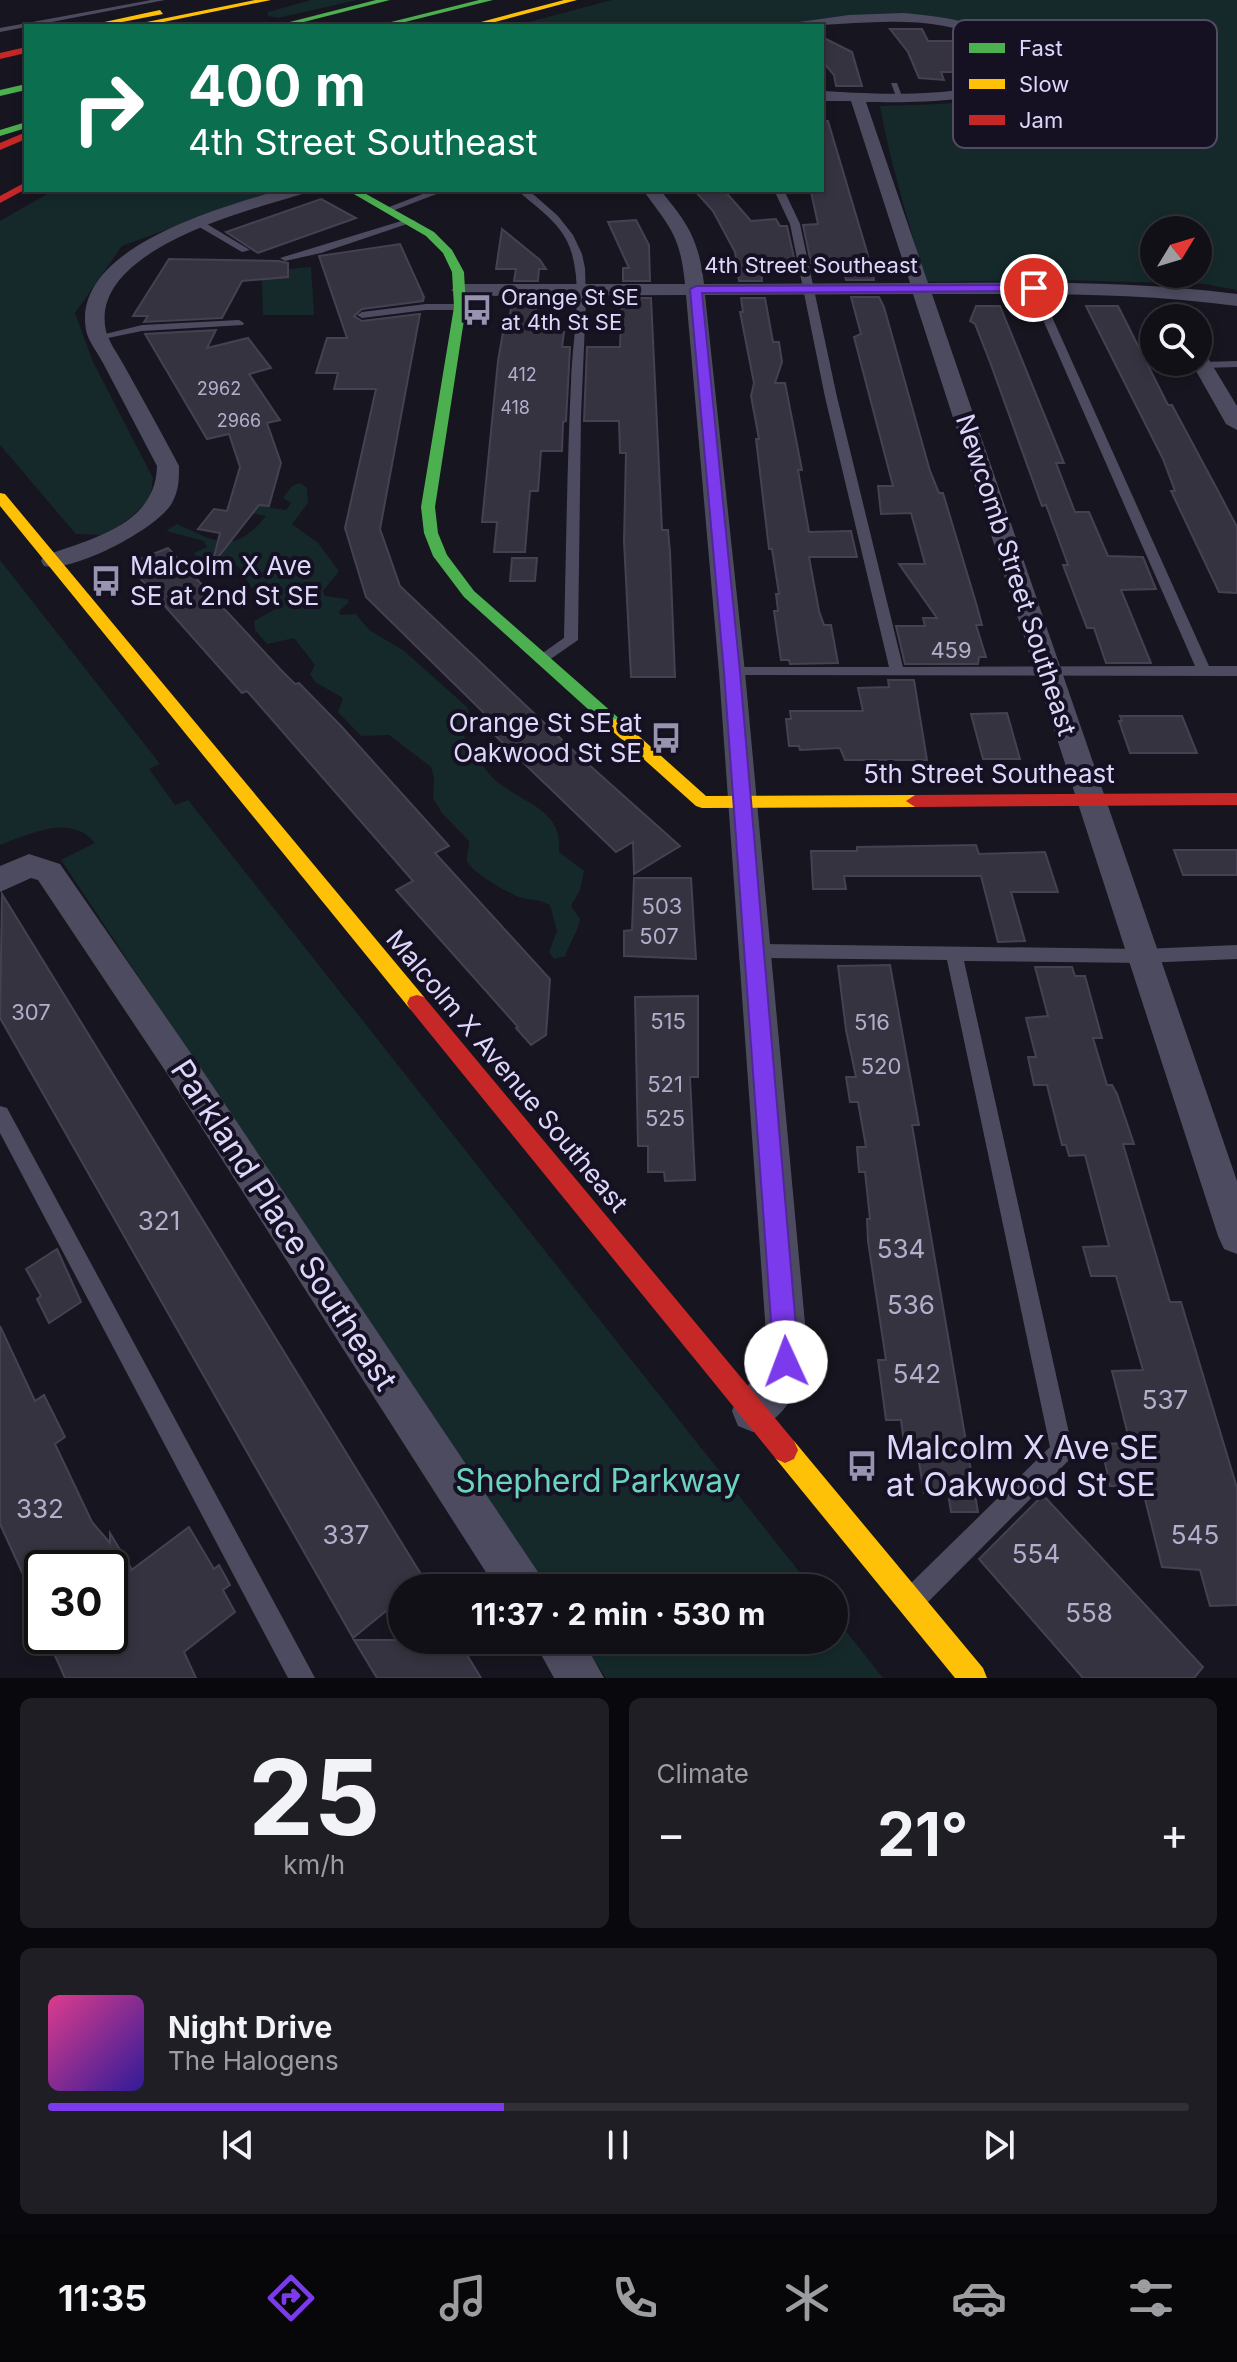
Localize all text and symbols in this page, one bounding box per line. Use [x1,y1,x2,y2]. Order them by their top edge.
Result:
legend [953,20,1217,148]
text: Fast [1019,35,1063,61]
text: 400 m [188,52,366,120]
icon: right [56,56,160,160]
text: Slow [1019,71,1069,97]
text: Jam [1019,107,1063,133]
text: 4th Street Southeast [188,120,538,164]
north arrow [1140,216,1212,288]
map controls [1140,216,1212,376]
street label: 4th Street Southeast [704,252,918,278]
pin [1000,254,1068,322]
icon: arrive [1012,266,1056,310]
place label: Orange St SE at 4th St SE [501,284,639,335]
bus stop icon: Orange St SE at 4th St SE [460,293,494,327]
button: search [1140,304,1212,376]
house number: 412 [507,364,537,385]
house number: 2962 [197,378,241,399]
house number: 418 [500,397,530,418]
house number: 2966 [217,410,261,431]
street label: Newcomb Street Southeast [950,410,1083,739]
place label: Malcolm X Ave SE at 2nd St SE [130,550,319,611]
bus stop icon: Malcolm X Ave SE at 2nd St SE [89,564,123,598]
house number: 459 [930,637,972,663]
place label: Orange St SE at Oakwood St SE [449,707,642,768]
bus stop icon: Orange St SE at Oakwood St SE [649,721,683,755]
street label: 5th Street Southeast [863,758,1115,789]
house number: 503 [642,893,682,919]
street label: Malcolm X Avenue Southeast [380,923,635,1218]
house number: 507 [639,923,679,949]
house number: 307 [11,999,51,1025]
house number: 515 [650,1008,686,1034]
house number: 516 [854,1009,890,1035]
street label: Parkland Place Southeast [163,1052,406,1397]
house number: 520 [861,1053,901,1079]
house number: 521 [647,1071,683,1097]
house number: 525 [645,1105,685,1131]
house number: 321 [138,1205,180,1236]
house number: 534 [877,1233,925,1264]
house number: 536 [887,1289,935,1320]
position arrow [744,1320,828,1404]
house number: 542 [893,1358,941,1389]
house number: 537 [1142,1384,1188,1415]
place label: Malcolm X Ave SE at Oakwood St SE [886,1428,1158,1504]
bus stop icon: Malcolm X Ave SE at Oakwood St SE [845,1449,879,1483]
park label: Shepherd Parkway [455,1461,741,1500]
house number: 332 [16,1493,64,1524]
house number: 337 [323,1519,369,1550]
house number: 545 [1171,1519,1219,1550]
house number: 554 [1012,1538,1060,1569]
speed limit sign: 30 [24,1550,128,1654]
text: 11:37 · 2 min · 530 m [471,1596,765,1632]
house number: 558 [1065,1597,1113,1628]
text: 25 [248,1734,380,1860]
text: Climate [657,1758,749,1789]
text: 21° [877,1798,968,1870]
text: − [657,1807,686,1861]
text: + [1160,1807,1189,1861]
text: km/h [283,1849,345,1880]
text: Night Drive [168,2009,332,2045]
text: The Halogens [168,2045,339,2076]
icon: previous [216,2123,260,2167]
icon: pause [596,2123,640,2167]
icon: next [977,2123,1021,2167]
icon: directions [263,2270,319,2326]
icon: music [435,2270,491,2326]
icon: phone [607,2270,663,2326]
icon: climate [779,2270,835,2326]
icon: car [951,2270,1007,2326]
icon: filters [1123,2270,1179,2326]
text: 11:35 [58,2276,147,2320]

